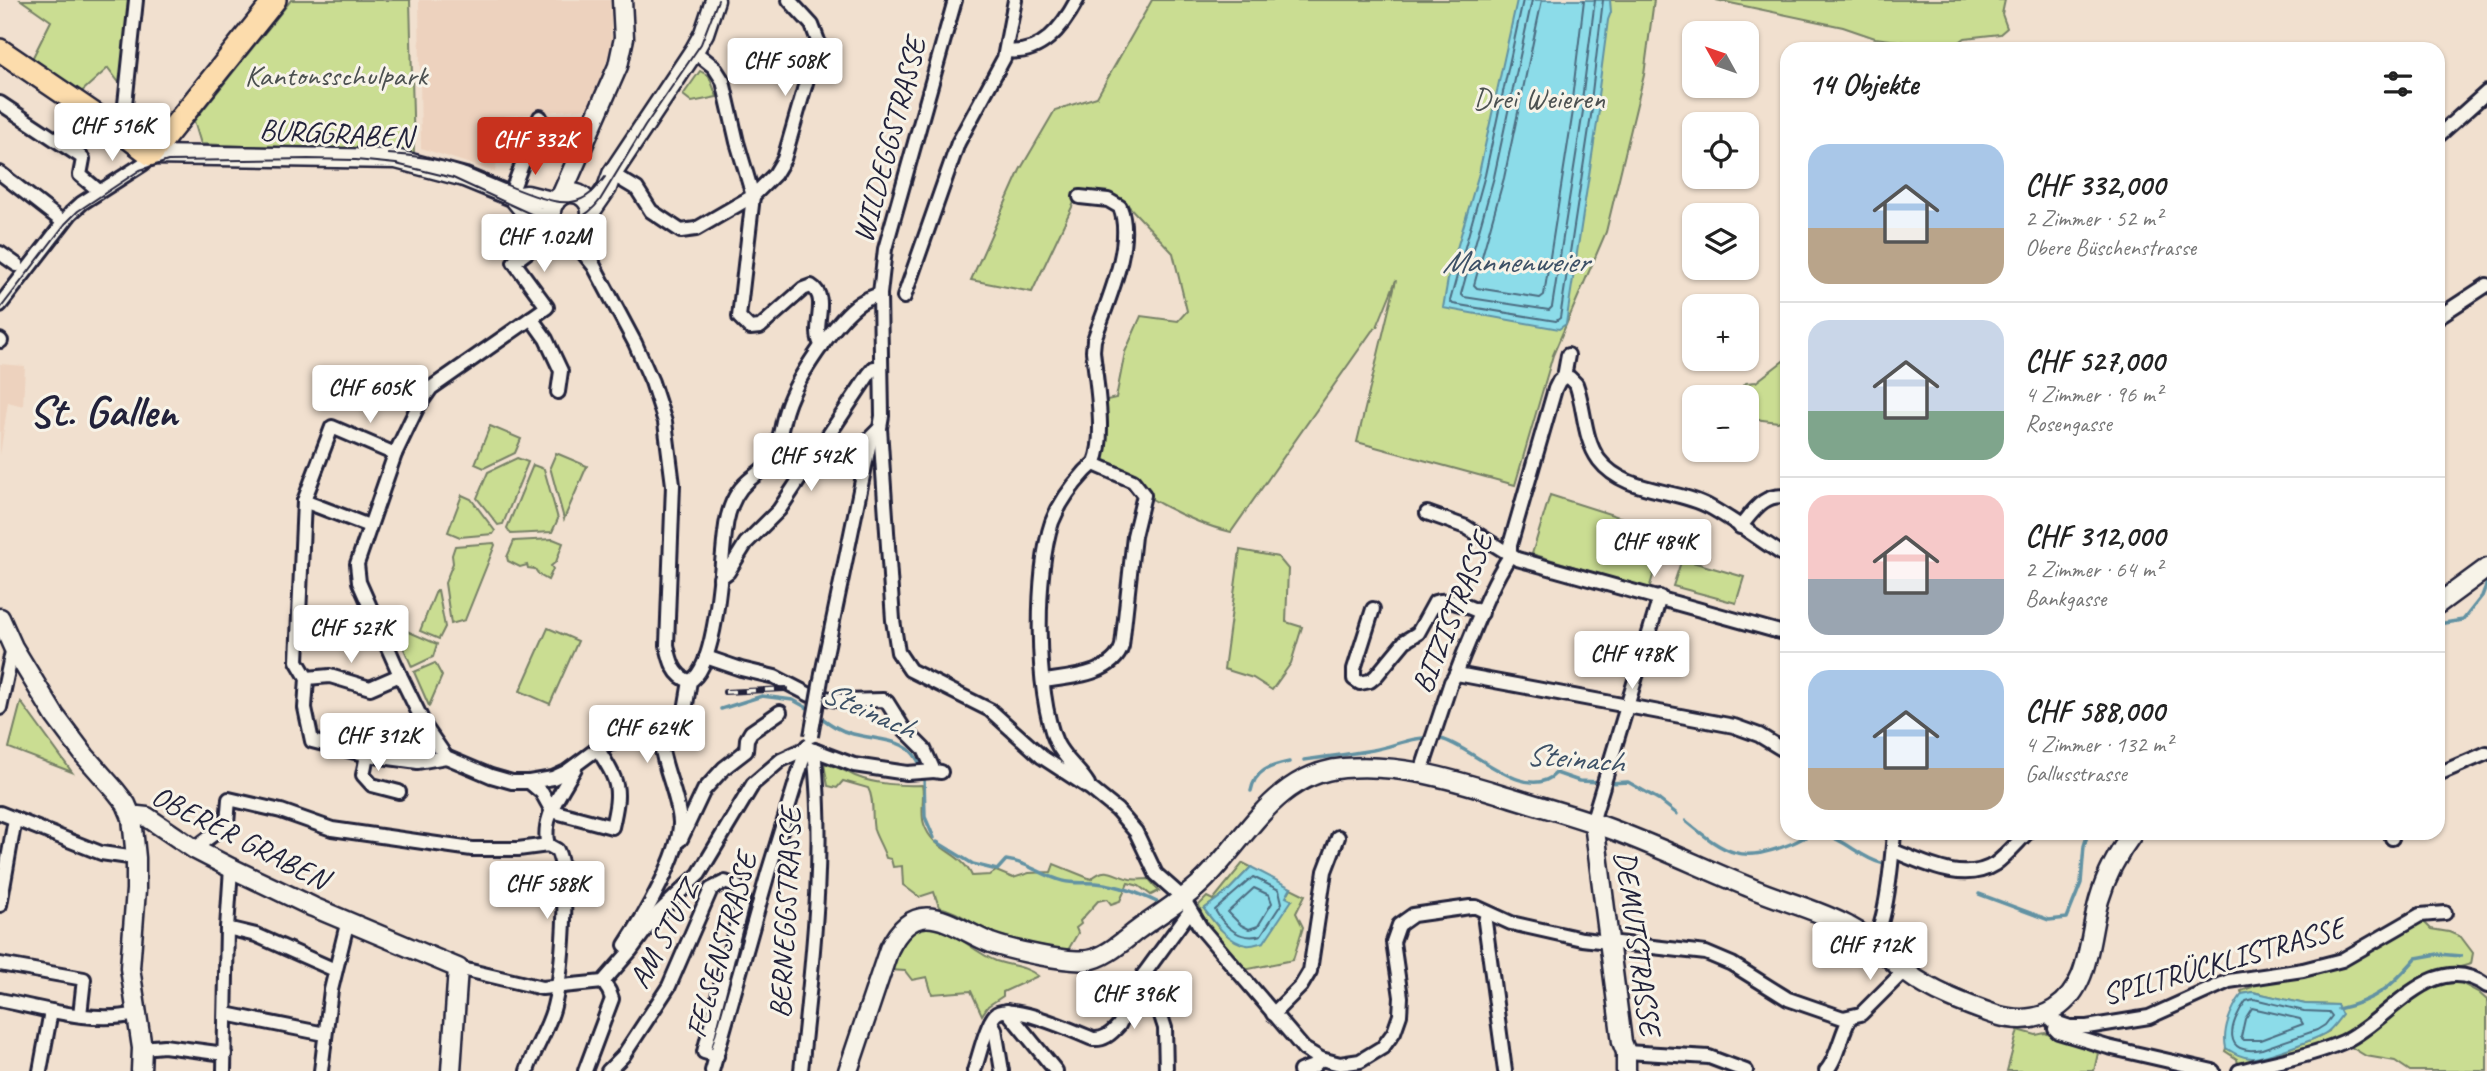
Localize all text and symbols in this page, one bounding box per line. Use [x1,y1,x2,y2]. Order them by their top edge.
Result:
north arrow [1682,21,1759,98]
map controls [1682,21,1759,462]
street label: WILDEGGSTRASSE [843,30,936,246]
pin: CHF 508K [713,38,857,98]
text: CHF 508K [743,46,827,75]
park label: Kantonsschulpark [245,56,429,94]
text: 14 Objekte [1808,65,1918,103]
icon: filters [2379,65,2417,103]
park label: Drei Weieren [1473,79,1605,117]
pin: CHF 516K [40,104,184,163]
street label: BURGGRABEN [259,110,418,156]
text: CHF 516K [70,111,154,140]
button: locate [1682,112,1759,189]
pin: CHF 332K [463,118,607,177]
text: CHF 332K [493,125,577,154]
text: CHF 332,000 [2025,166,2165,204]
icon: home [1864,172,1948,256]
button: layers [1682,203,1759,280]
text: 2 Zimmer · 52 m² [2025,204,2162,233]
pin: CHF 1.02M [464,215,624,274]
text: CHF 1.02M [497,222,591,251]
text: Obere Büschenstrasse [2025,233,2196,262]
water label: Mannenweier [1442,241,1592,282]
button: + [1682,294,1759,371]
text: CHF 527,000 [2025,342,2164,380]
icon: home [1864,348,1948,432]
pin: CHF 605K [298,366,442,425]
text: CHF 605K [328,373,412,402]
text: 4 Zimmer · 96 m² [2025,380,2162,409]
district label: St. Gallen [29,384,180,439]
button: − [1682,385,1759,462]
text: Rosengasse [2025,409,2112,438]
pin: CHF 542K [739,434,883,493]
text: CHF 542K [769,441,853,470]
text: CHF 312,000 [2025,517,2165,555]
pin: CHF 484K [1582,520,1726,579]
icon: home [1864,523,1948,607]
street label: BITZISTRASSE [1403,524,1503,698]
text: CHF 484K [1612,527,1696,556]
text: 2 Zimmer · 64 m² [2025,555,2162,584]
text: Bankgasse [2025,584,2106,613]
pin: CHF 527K [279,606,423,665]
text: CHF 527K [310,613,392,642]
pin: CHF 478K [1560,632,1704,691]
text: CHF 478K [1590,639,1674,668]
water label: Steinach [816,671,924,749]
text: CHF 588,000 [2025,692,2164,730]
icon: home [1864,698,1948,782]
pin: CHF 624K [575,706,719,765]
text: CHF 624K [605,713,689,742]
pin: CHF 312K [306,714,450,773]
text: CHF 312K [336,721,420,750]
text: 4 Zimmer · 132 m² [2025,730,2172,759]
water label: Steinach [1525,733,1627,783]
text: Gallusstrasse [2025,759,2127,788]
street label: OBERER GRABEN [145,776,339,900]
street label: BERNEGGSTRASSE [761,803,810,1019]
street label: FELSENSTRASSE [676,844,767,1042]
street label: DEMUTSTRASSE [1606,849,1670,1042]
pin: CHF 588K [475,862,619,921]
text: CHF 588K [505,869,589,898]
street label: AM STUTZ [620,870,710,994]
street label: SPILTRÜCKLISTRASSE [2098,907,2352,1014]
pin: CHF 712K [1798,922,1942,982]
text: CHF 712K [1828,930,1912,959]
pin: CHF 396K [1062,972,1206,1031]
text: CHF 396K [1092,979,1176,1008]

